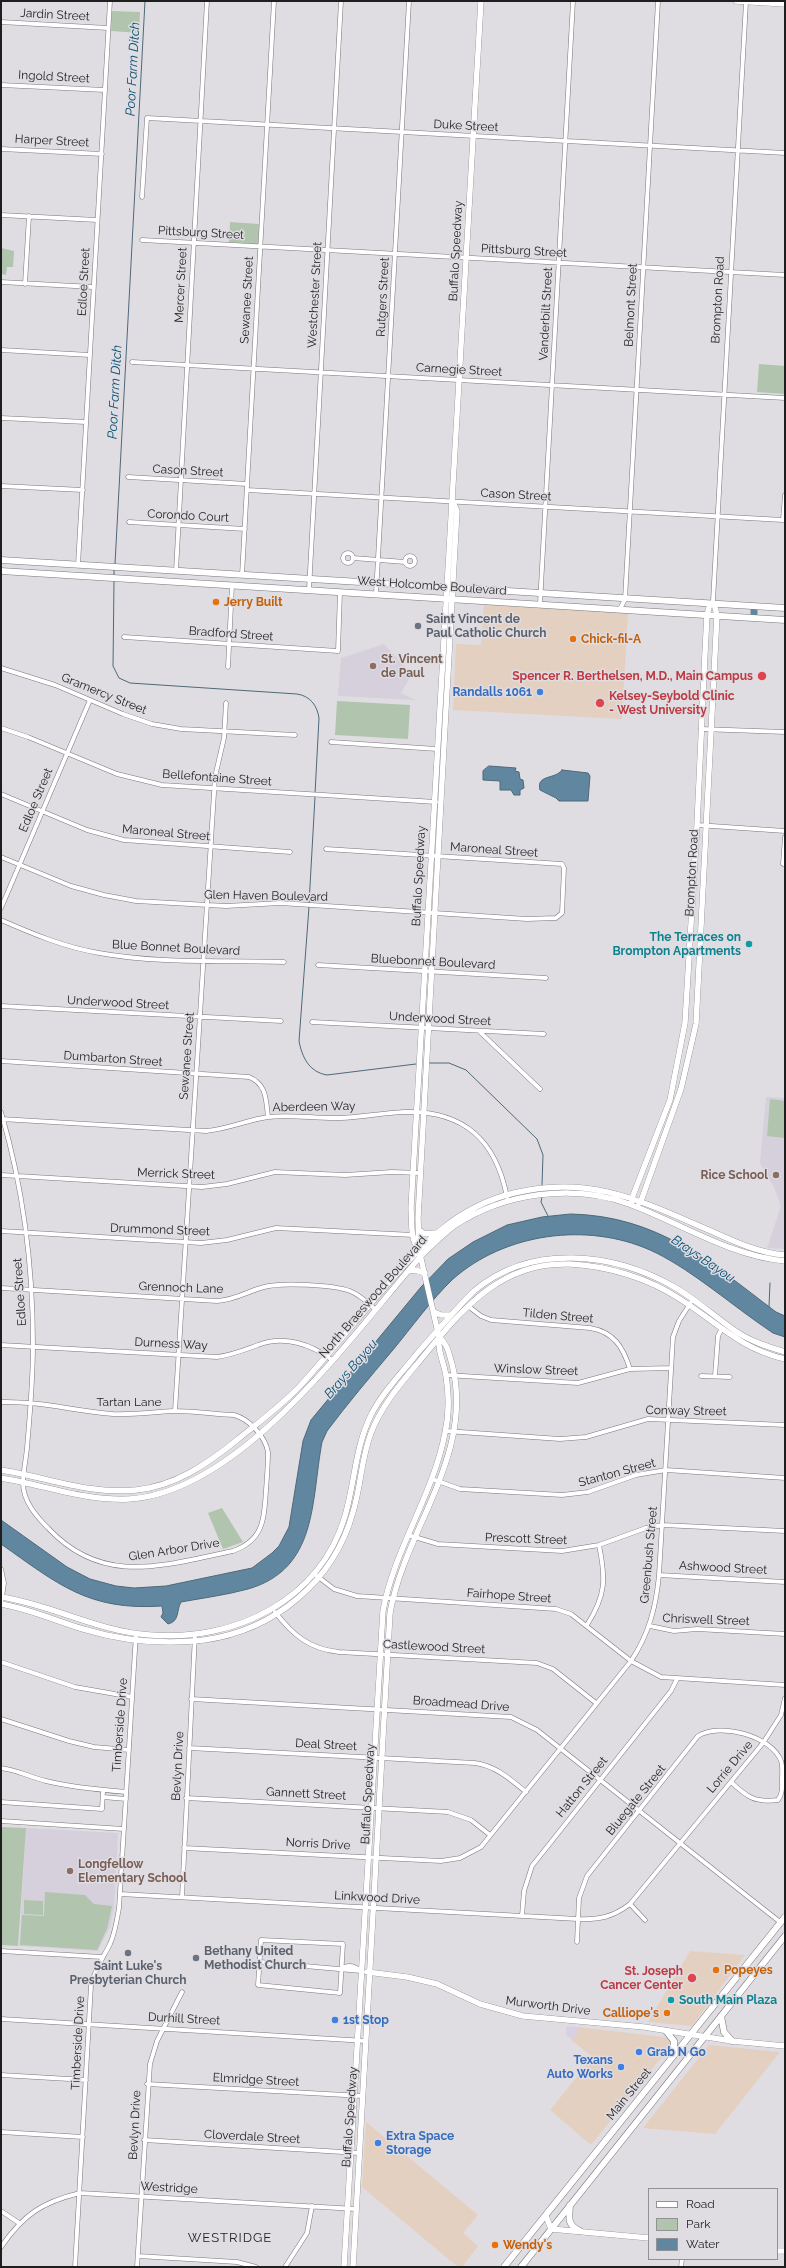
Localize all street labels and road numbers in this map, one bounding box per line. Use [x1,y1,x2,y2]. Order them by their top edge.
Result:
street label: Jardin Street [20,6,90,24]
street label: Ingold Street [18,68,90,86]
street label: Duke Street [433,117,499,135]
street label: Harper Street [14,132,90,150]
street label: Buffalo Speedway [446,200,466,302]
street label: Pittsburg Street [158,224,244,242]
street label: Westchester Street [305,241,325,349]
street label: Pittsburg Street [481,242,567,260]
street label: Edloe Street [75,247,93,317]
street label: Mercer Street [172,247,190,323]
street label: Sewanee Street [238,256,256,344]
street label: Brompton Road [709,256,727,344]
street label: Rutgers Street [374,257,392,337]
street label: Belmont Street [622,263,640,347]
street label: Vanderbilt Street [536,267,556,361]
street label: Carnegie Street [415,361,503,379]
street label: Cason Street [152,462,224,480]
street label: Cason Street [480,486,552,504]
street label: Corondo Court [147,507,229,525]
street label: West Holcombe Boulevard [357,574,507,598]
street label: Bradford Street [188,624,274,644]
street label: Gramercy Street [59,670,149,718]
street label: Edloe Street [16,766,56,834]
street label: Bellefontaine Street [162,767,272,789]
street label: Maroneal Street [121,822,211,844]
street label: Buffalo Speedway [409,825,429,927]
street label: Brompton Road [683,829,701,917]
street label: Maroneal Street [449,840,539,860]
street label: Glen Haven Boulevard [204,888,328,904]
street label: Blue Bonnet Boulevard [112,937,240,959]
street label: Bluebonnet Boulevard [370,952,496,972]
street label: Underwood Street [67,993,169,1013]
street label: Underwood Street [389,1009,491,1029]
street label: Sewanee Street [177,1012,197,1100]
street label: Dumbarton Street [63,1048,163,1070]
street label: Aberdeen Way [272,1099,356,1115]
street label: Merrick Street [137,1165,215,1183]
street label: Drummond Street [110,1221,210,1239]
street label: North Braeswood Boulevard [316,1233,430,1361]
street label: Edloe Street [10,1257,30,1327]
street label: Grennoch Lane [138,1279,224,1297]
street label: Tilden Street [522,1306,594,1326]
street label: Durness Way [134,1335,208,1353]
street label: Winslow Street [494,1361,578,1379]
street label: Tartan Lane [96,1395,162,1409]
street label: Conway Street [645,1403,727,1419]
street label: Stanton Street [577,1456,657,1490]
street label: Greenbush Street [638,1506,660,1604]
street label: Prescott Street [485,1530,567,1548]
street label: Glen Arbor Drive [128,1536,220,1564]
street label: Ashwood Street [679,1558,767,1578]
street label: Fairhope Street [466,1586,552,1606]
street label: Chriswell Street [662,1611,750,1629]
street label: Castlewood Street [383,1637,485,1657]
street label: Timberside Drive [110,1677,130,1773]
street label: Broadmead Drive [412,1693,510,1715]
street label: Bevlyn Drive [169,1731,187,1801]
street label: Deal Street [295,1736,357,1754]
street label: Lorrie Drive [704,1738,756,1796]
street label: Buffalo Speedway [358,1743,378,1845]
street label: Hatton Street [553,1754,611,1820]
street label: Bluegate Street [603,1762,669,1838]
street label: Gannett Street [265,1785,347,1803]
street label: Norris Drive [285,1835,351,1853]
street label: Linkwood Drive [334,1889,420,1907]
street label: Murworth Drive [505,1994,591,2018]
street label: Timberside Drive [68,1996,88,2090]
street label: Durhill Street [147,2010,221,2028]
street label: Main Street [604,2065,654,2123]
street label: Buffalo Speedway [339,2066,361,2168]
street label: Elmridge Street [212,2071,300,2089]
street label: Bevlyn Drive [126,2090,144,2160]
street label: Cloverdale Street [204,2127,300,2147]
street label: Westridge [140,2179,198,2197]

